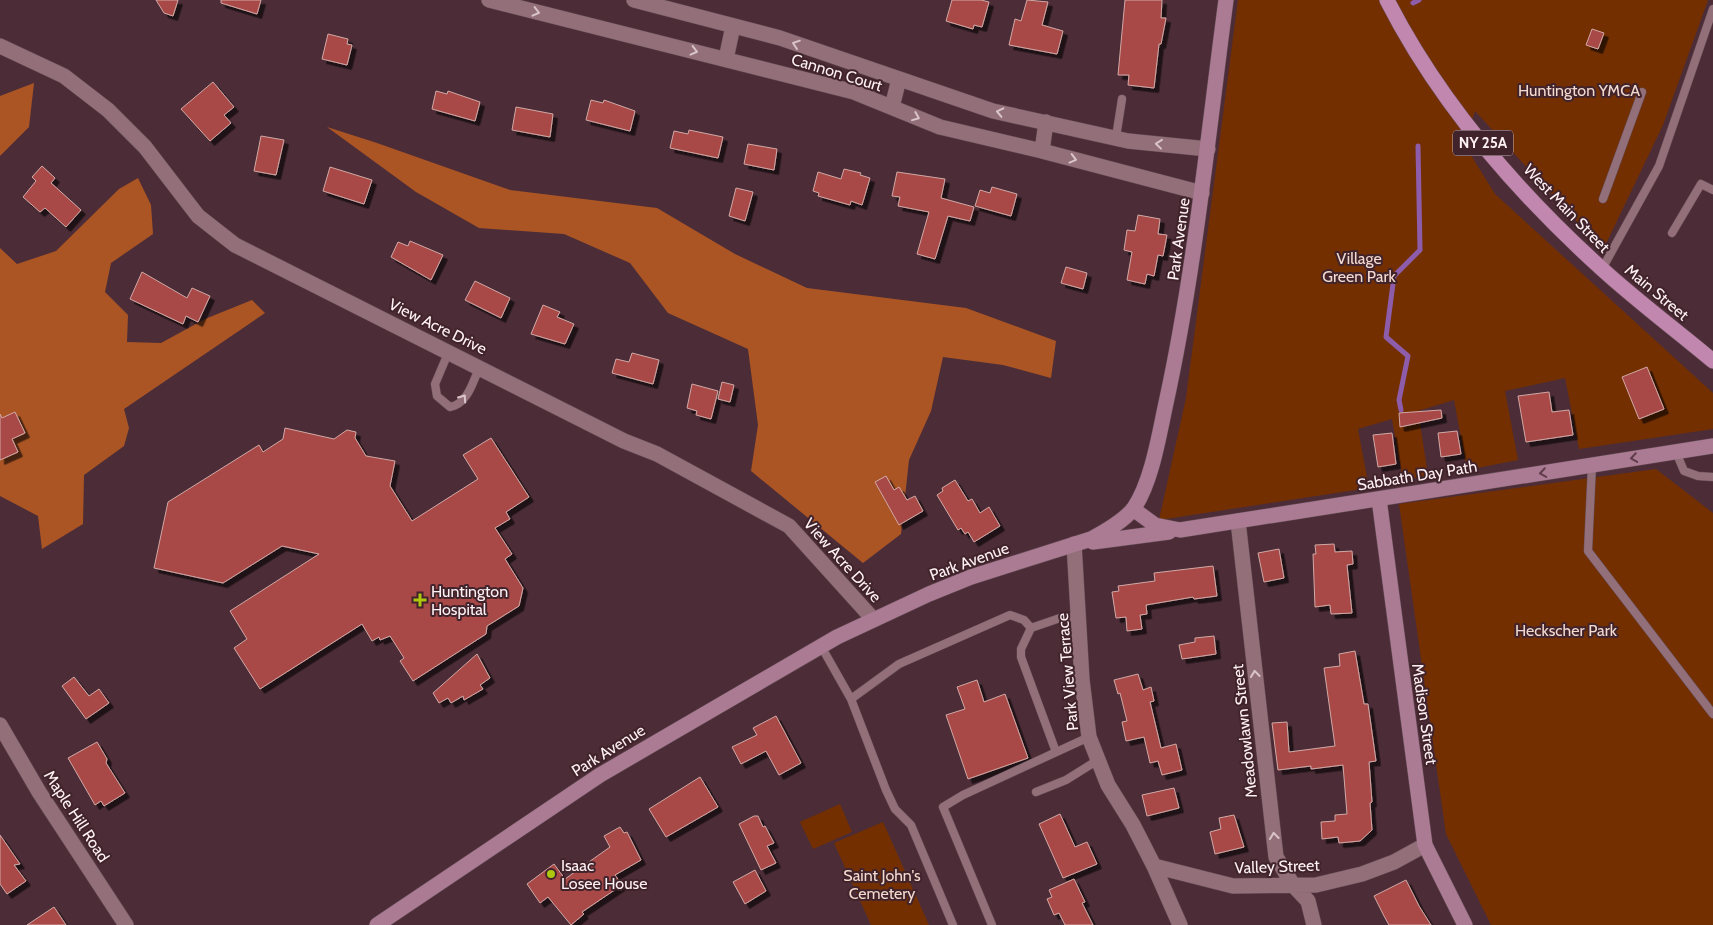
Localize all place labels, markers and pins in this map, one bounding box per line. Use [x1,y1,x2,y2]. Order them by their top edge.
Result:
place label: Huntington Hospital [431,582,508,619]
marker: Huntington Hospital [413,593,427,607]
place label: Isaac Losee House [561,856,647,893]
marker: Isaac Losee House [545,868,557,880]

